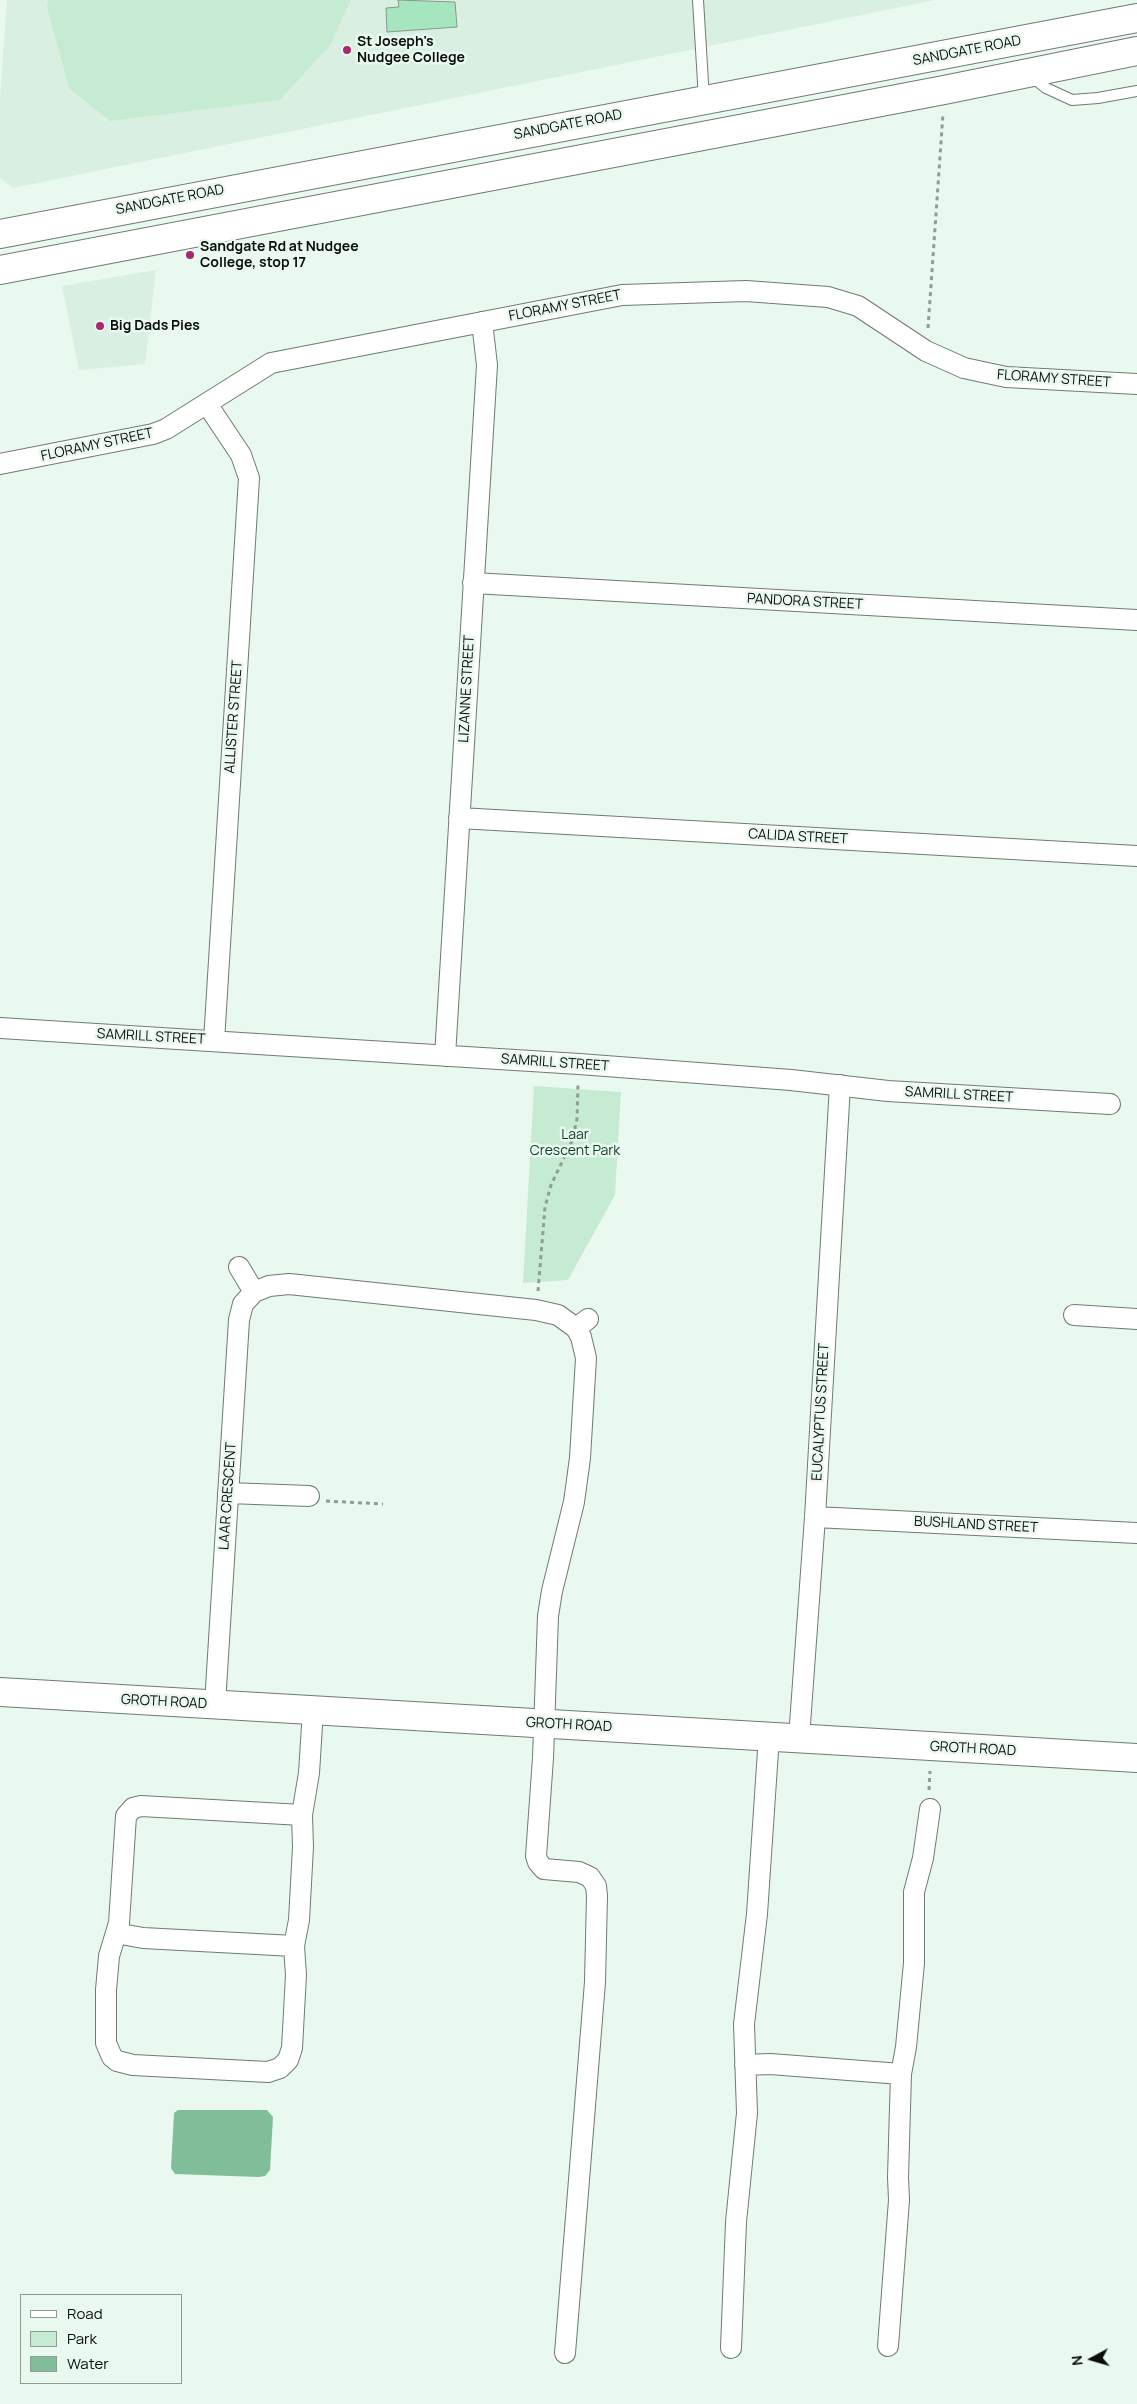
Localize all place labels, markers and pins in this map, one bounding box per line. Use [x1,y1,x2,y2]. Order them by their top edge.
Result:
place label: St Joseph's Nudgee College [357,34,465,66]
marker: St Joseph's Nudgee College [341,44,353,56]
place label: Sandgate Rd at Nudgee College, stop 17 [200,239,359,272]
marker: Sandgate Rd at Nudgee College, stop 17 [184,249,196,261]
place label: Big Dads Pies [110,318,200,334]
marker: Big Dads Pies [94,320,106,332]

